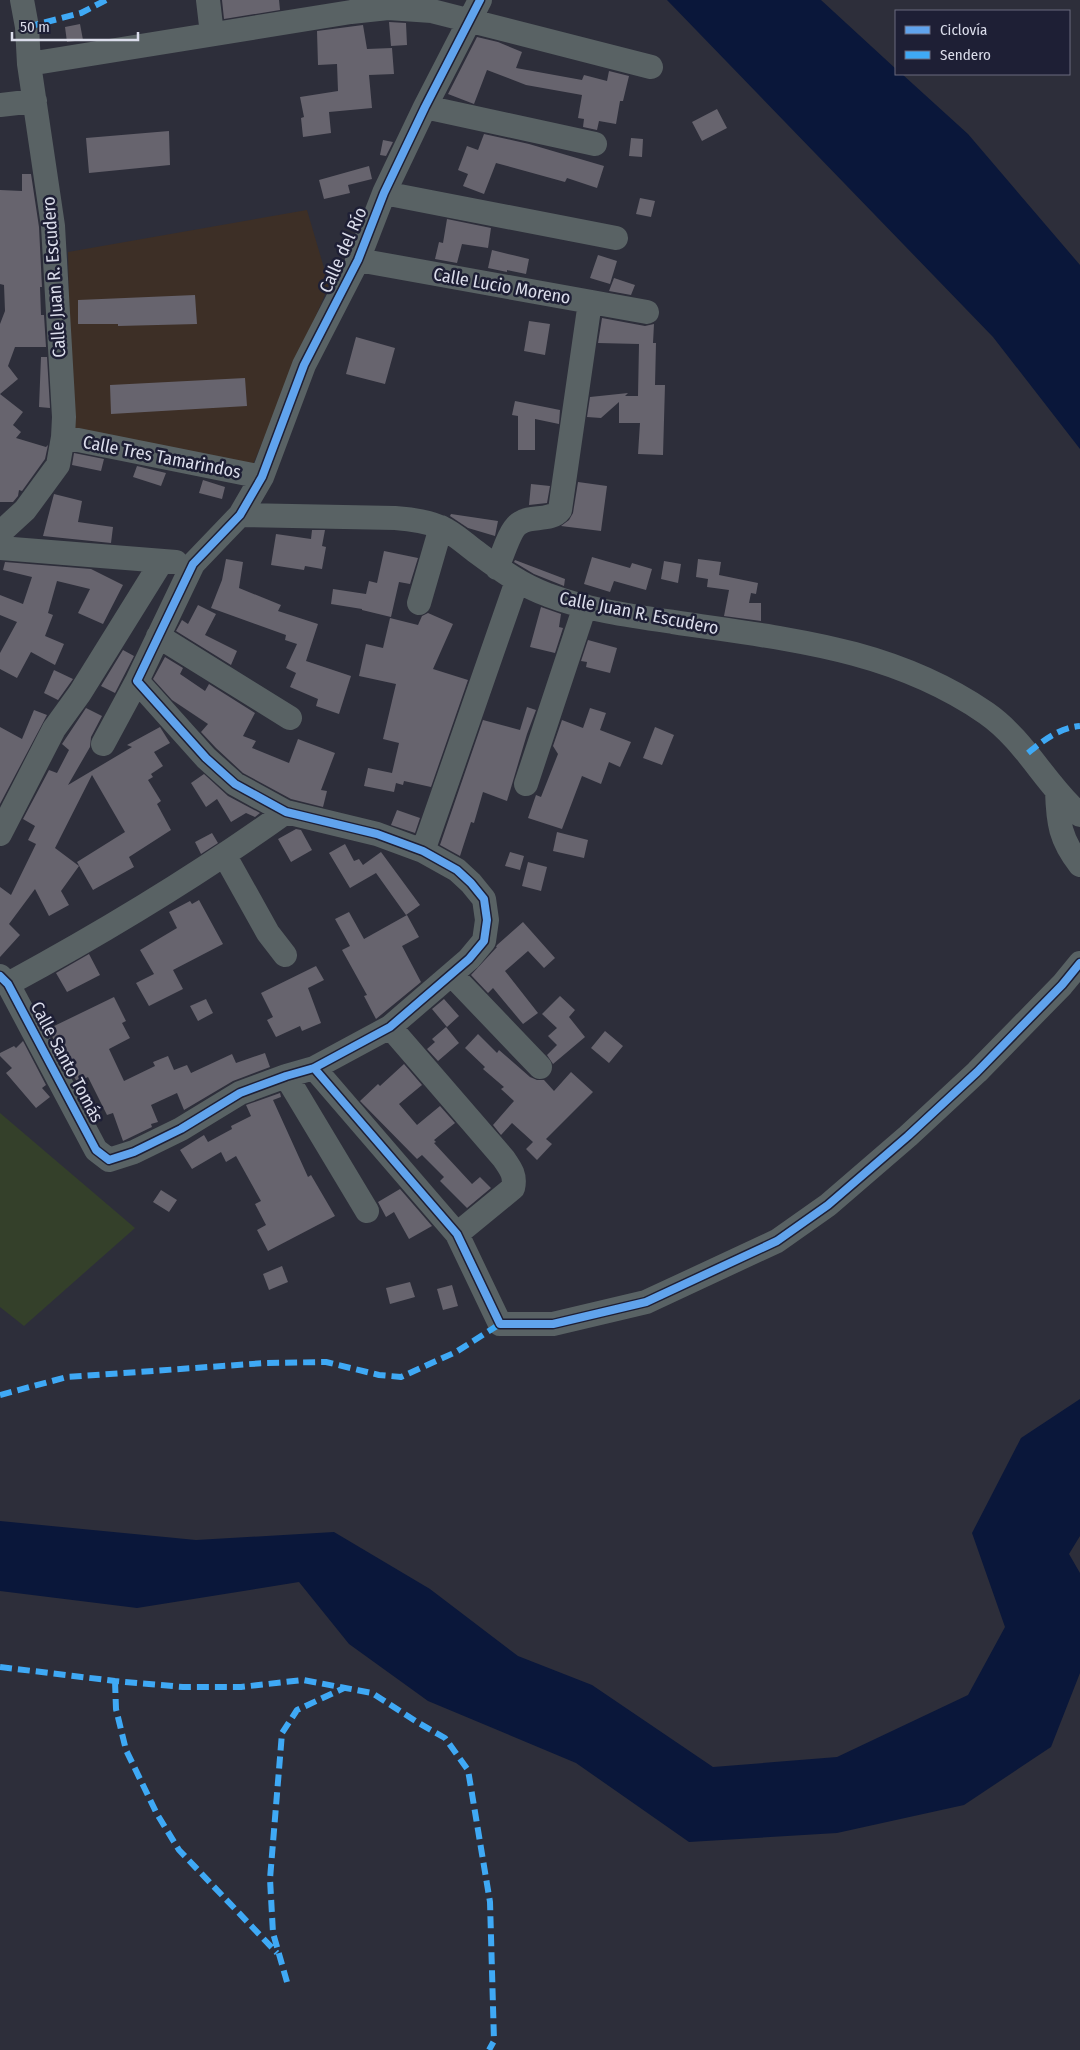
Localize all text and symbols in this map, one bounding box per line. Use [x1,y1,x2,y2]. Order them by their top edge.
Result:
scale bar [12,10,139,42]
legend [895,10,1070,75]
text: 50 m [20,18,50,36]
text: Ciclovía [940,21,987,39]
text: Sendero [940,46,991,64]
street label: Calle Juan R. Escudero [37,196,71,358]
street label: Calle del Río [314,204,372,296]
street label: Calle Lucio Moreno [432,263,572,309]
street label: Calle Tres Tamarindos [81,431,243,483]
street label: Calle Juan R. Escudero [558,587,720,639]
street label: Calle Santo Tomás [26,998,108,1126]

